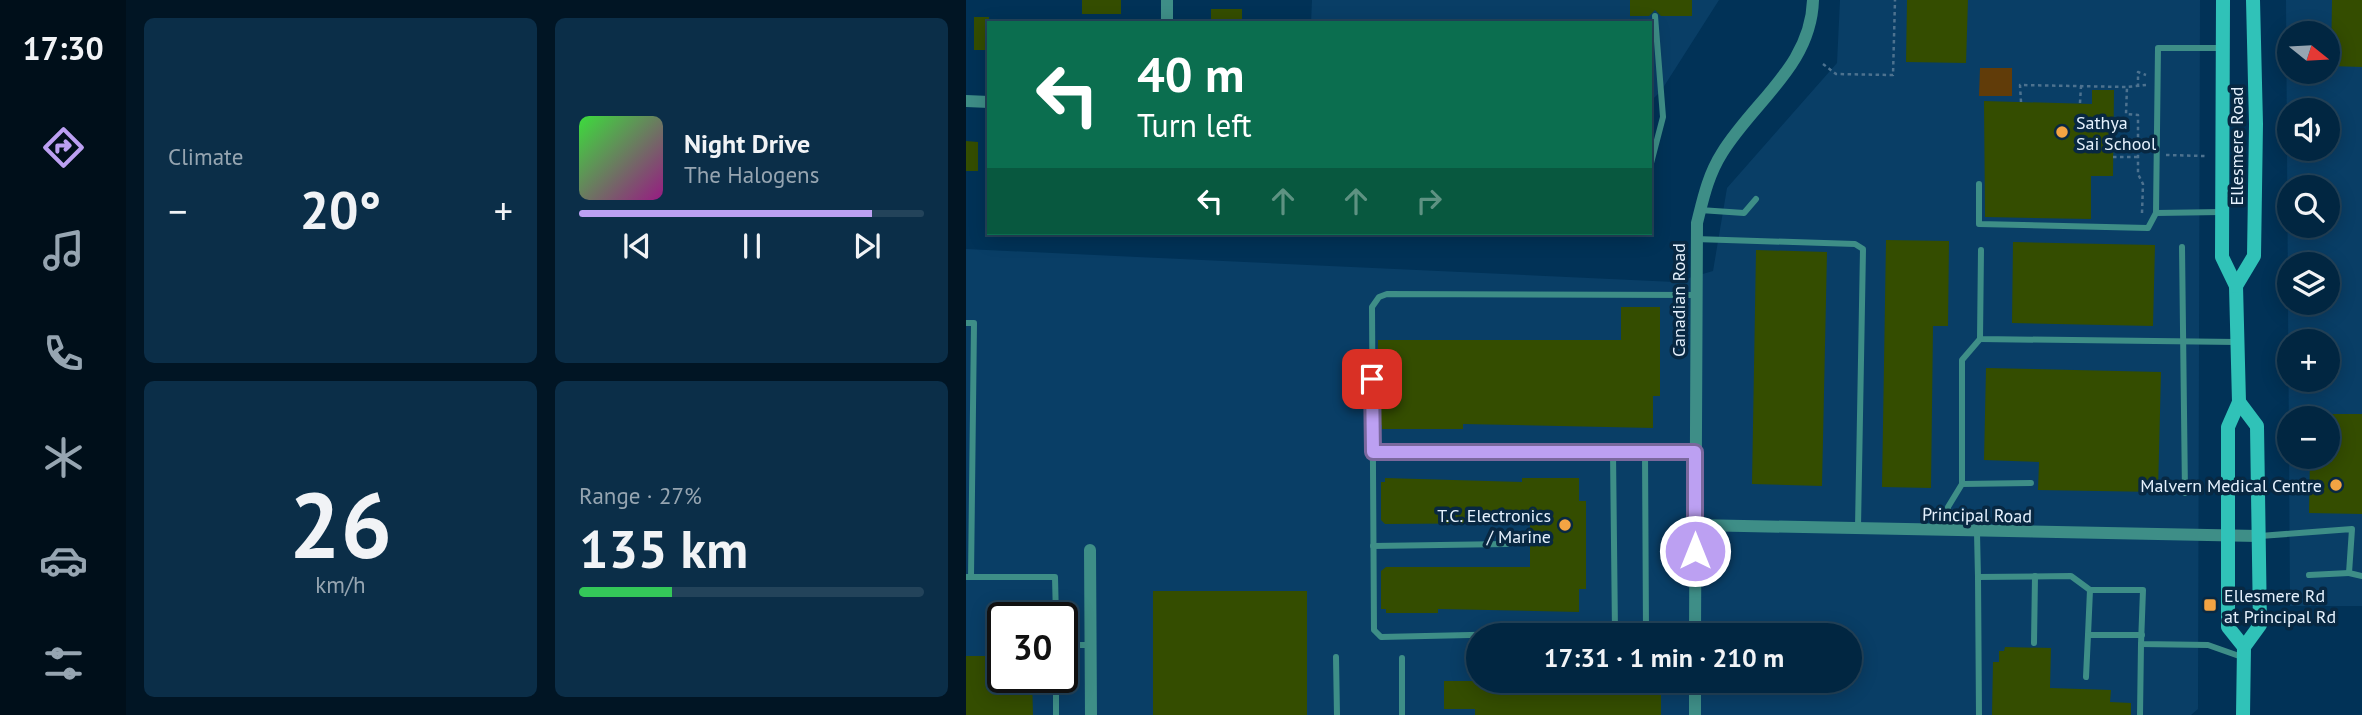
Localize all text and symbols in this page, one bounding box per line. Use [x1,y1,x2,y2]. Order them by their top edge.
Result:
north arrow [2277,21,2340,84]
map controls [2277,21,2340,469]
text: 17:30 [22,27,104,69]
text: 40 m [1137,42,1244,106]
icon: left [1022,49,1113,140]
street label: Ellesmere Road [2225,87,2248,205]
button: sound [2277,98,2340,161]
text: Turn left [1137,104,1252,146]
place label: Sathya Sai School [2076,111,2157,155]
icon: directions [39,123,88,172]
marker: Sathya Sai School [2054,124,2070,140]
text: Night Drive [684,127,810,160]
text: Climate [168,142,243,171]
text: The Halogens [684,160,819,189]
button: search [2277,175,2340,238]
text: 20° [300,176,381,243]
icon: left [1191,182,1229,220]
icon: ahead [1264,182,1302,220]
icon: ahead [1337,182,1375,220]
icon: right [1410,182,1448,220]
text: − [168,186,187,235]
text: + [494,186,513,235]
icon: music [39,226,88,275]
icon: previous [618,227,656,265]
icon: pause [733,227,771,265]
icon: next [848,227,886,265]
street label: Canadian Road [1667,243,1690,357]
button: layers [2277,252,2340,315]
icon: phone [39,329,88,378]
button: + [2277,329,2340,392]
pin [1342,349,1402,409]
icon: arrive [1353,360,1391,398]
button: − [2277,406,2340,469]
icon: climate [39,433,88,482]
text: 26 [289,465,392,583]
place label: Malvern Medical Centre [2140,474,2322,497]
marker: Malvern Medical Centre [2328,477,2344,493]
text: Range · 27% [579,481,702,510]
street label: Principal Road [1922,503,2032,527]
place label: T.C. Electronics / Marine [1437,504,1551,548]
position arrow [1658,514,1732,588]
text: 135 km [579,515,748,582]
marker: T.C. Electronics / Marine [1557,517,1573,533]
icon: car [39,536,88,585]
text: km/h [315,570,366,599]
place label: Ellesmere Rd at Principal Rd [2224,584,2336,628]
marker: Ellesmere Rd at Principal Rd [2202,597,2218,613]
speed limit sign: 30 [987,602,1078,693]
icon: filters [39,639,88,688]
text: 17:31 · 1 min · 210 m [1544,641,1784,674]

